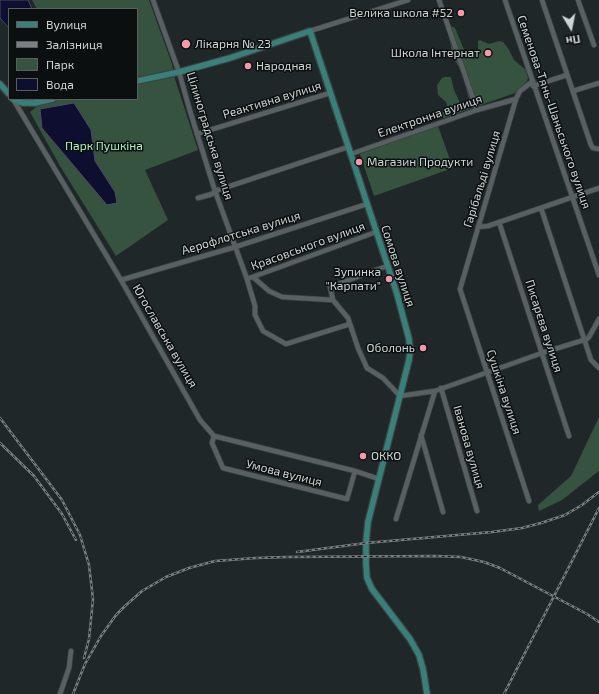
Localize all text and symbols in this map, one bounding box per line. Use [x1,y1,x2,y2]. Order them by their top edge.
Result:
place label: Велика школа #52 [349,6,453,20]
legend [8,8,138,100]
marker: Велика школа #52 [456,8,466,18]
north arrow [551,8,591,48]
street label: Семенова-Тянь-Шаньського вулиця [514,13,594,211]
text: Вулиця [46,17,87,31]
text: Пн [565,33,581,48]
text: Залізниця [46,37,103,51]
place label: Лікарня № 23 [195,37,271,51]
marker: Лікарня № 23 [180,38,192,50]
place label: Школа Інтернат [391,46,480,60]
marker: Школа Інтернат [483,48,493,58]
text: Парк [46,57,74,71]
place label: Народная [256,59,311,73]
marker: Народная [243,61,253,71]
street label: Цілиноградська вулиця [184,70,236,202]
text: Вода [46,77,74,91]
street label: Реактивна вулиця [221,78,323,122]
street label: Електронна вулиця [376,91,484,141]
street label: Гарібальді вулиця [460,129,504,229]
park label: Парк Пушкіна [65,139,143,153]
place label: Магазин Продукти [367,155,473,169]
marker: Магазин Продукти [354,157,364,167]
street label: Аерофлотська вулиця [180,208,302,258]
street label: Красовського вулиця [249,219,367,273]
street label: Сомова вулиця [378,223,418,309]
place label: Зупинка "Карпати" [325,265,381,293]
marker: Зупинка "Карпати" [384,274,394,284]
street label: Писарєва вулиця [522,278,566,374]
street label: Югославська вулиця [129,282,201,390]
place label: Оболонь [367,341,415,355]
marker: Оболонь [418,343,428,353]
street label: Сушкіна вулиця [483,348,525,436]
street label: Іванова вулиця [450,404,488,490]
place label: ОККО [371,449,401,463]
marker: ОККО [358,451,368,461]
street label: Умова вулиця [244,457,324,489]

